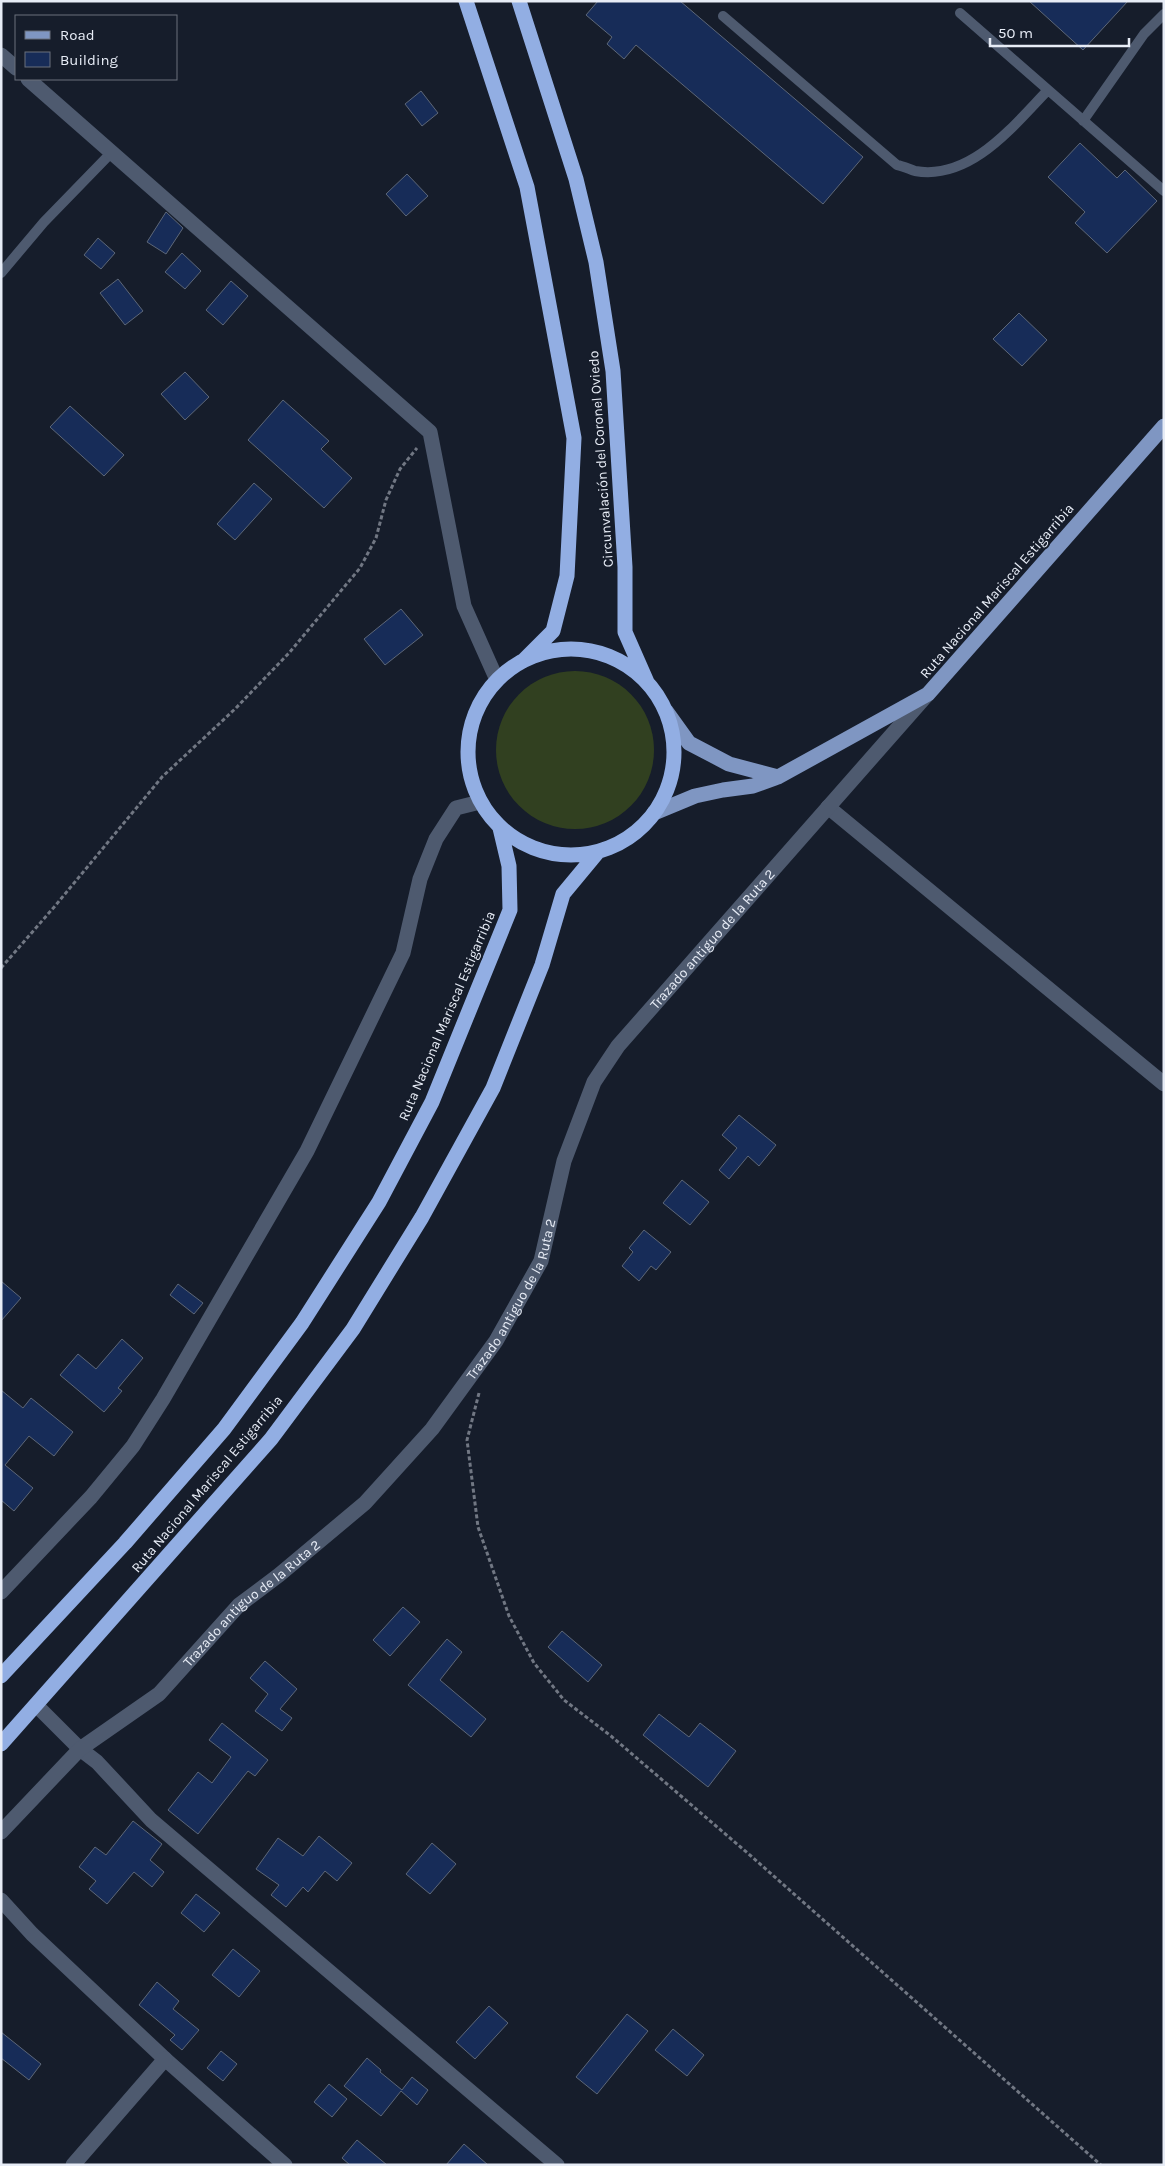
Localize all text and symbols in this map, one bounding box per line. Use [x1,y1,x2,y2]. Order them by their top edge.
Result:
legend [15,15,178,80]
scale bar [990,15,1129,47]
text: 50 m [998,24,1033,42]
text: Road [60,26,95,44]
text: Building [60,51,118,69]
street label: Circunvalación del Coronel Oviedo [585,350,617,568]
street label: Ruta Nacional Mariscal Estigarribia [916,500,1078,682]
street label: Trazado antiguo de la Ruta 2 [646,866,778,1012]
street label: Ruta Nacional Mariscal Estigarribia [395,909,499,1123]
street label: Trazado antiguo de la Ruta 2 [462,1217,559,1383]
street label: Ruta Nacional Mariscal Estigarribia [128,1392,286,1576]
street label: Trazado antiguo de la Ruta 2 [179,1536,323,1670]

